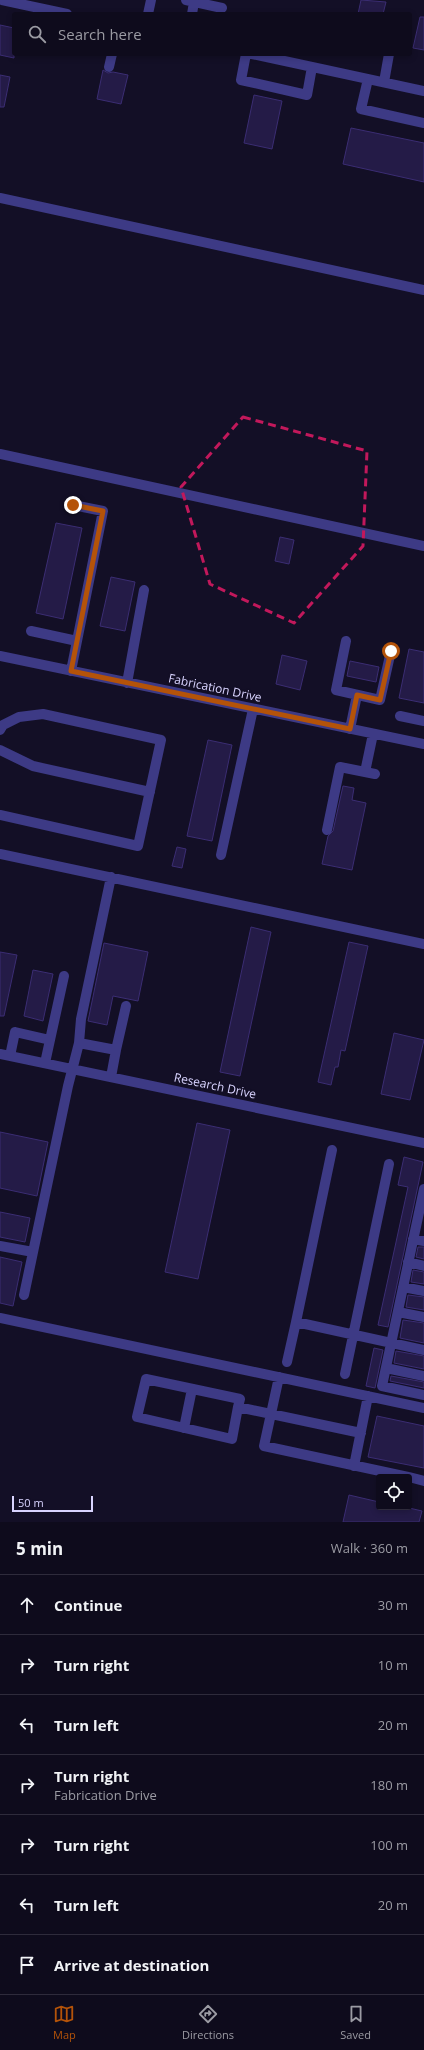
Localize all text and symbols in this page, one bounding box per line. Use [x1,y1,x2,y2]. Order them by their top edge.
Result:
search box [12,12,412,56]
icon: search [26,23,48,45]
text: Search here [58,24,142,44]
route end [64,496,82,514]
route start [382,642,400,660]
street label: Fabrication Drive [167,669,264,706]
street label: Research Drive [172,1068,258,1103]
map controls [376,1474,412,1510]
button: locate [376,1474,412,1510]
scale bar [12,1494,93,1513]
text: 50 m [18,1495,44,1510]
text: 5 min [16,1537,63,1560]
text: Walk · 360 m [331,1539,408,1557]
icon: ahead [16,1594,38,1616]
text: Continue [54,1595,122,1615]
text: 30 m [378,1596,408,1614]
icon: right [16,1654,38,1676]
text: Turn right [54,1655,129,1675]
text: 10 m [378,1656,408,1674]
icon: left [16,1714,38,1736]
text: Turn left [54,1715,119,1735]
text: 20 m [378,1716,408,1734]
text: Turn right [54,1766,129,1786]
icon: right [16,1774,38,1796]
text: 180 m [370,1776,408,1794]
text: Fabrication Drive [54,1786,157,1804]
icon: right [16,1834,38,1856]
text: Turn right [54,1835,129,1855]
text: 100 m [370,1836,408,1854]
icon: left [16,1894,38,1916]
text: Turn left [54,1895,119,1915]
text: 20 m [378,1896,408,1914]
icon: arrive [16,1954,38,1976]
text: Arrive at destination [54,1955,209,1975]
tab: Map [53,2003,76,2042]
tab: Directions [182,2003,234,2042]
tab: Saved [340,2003,371,2042]

